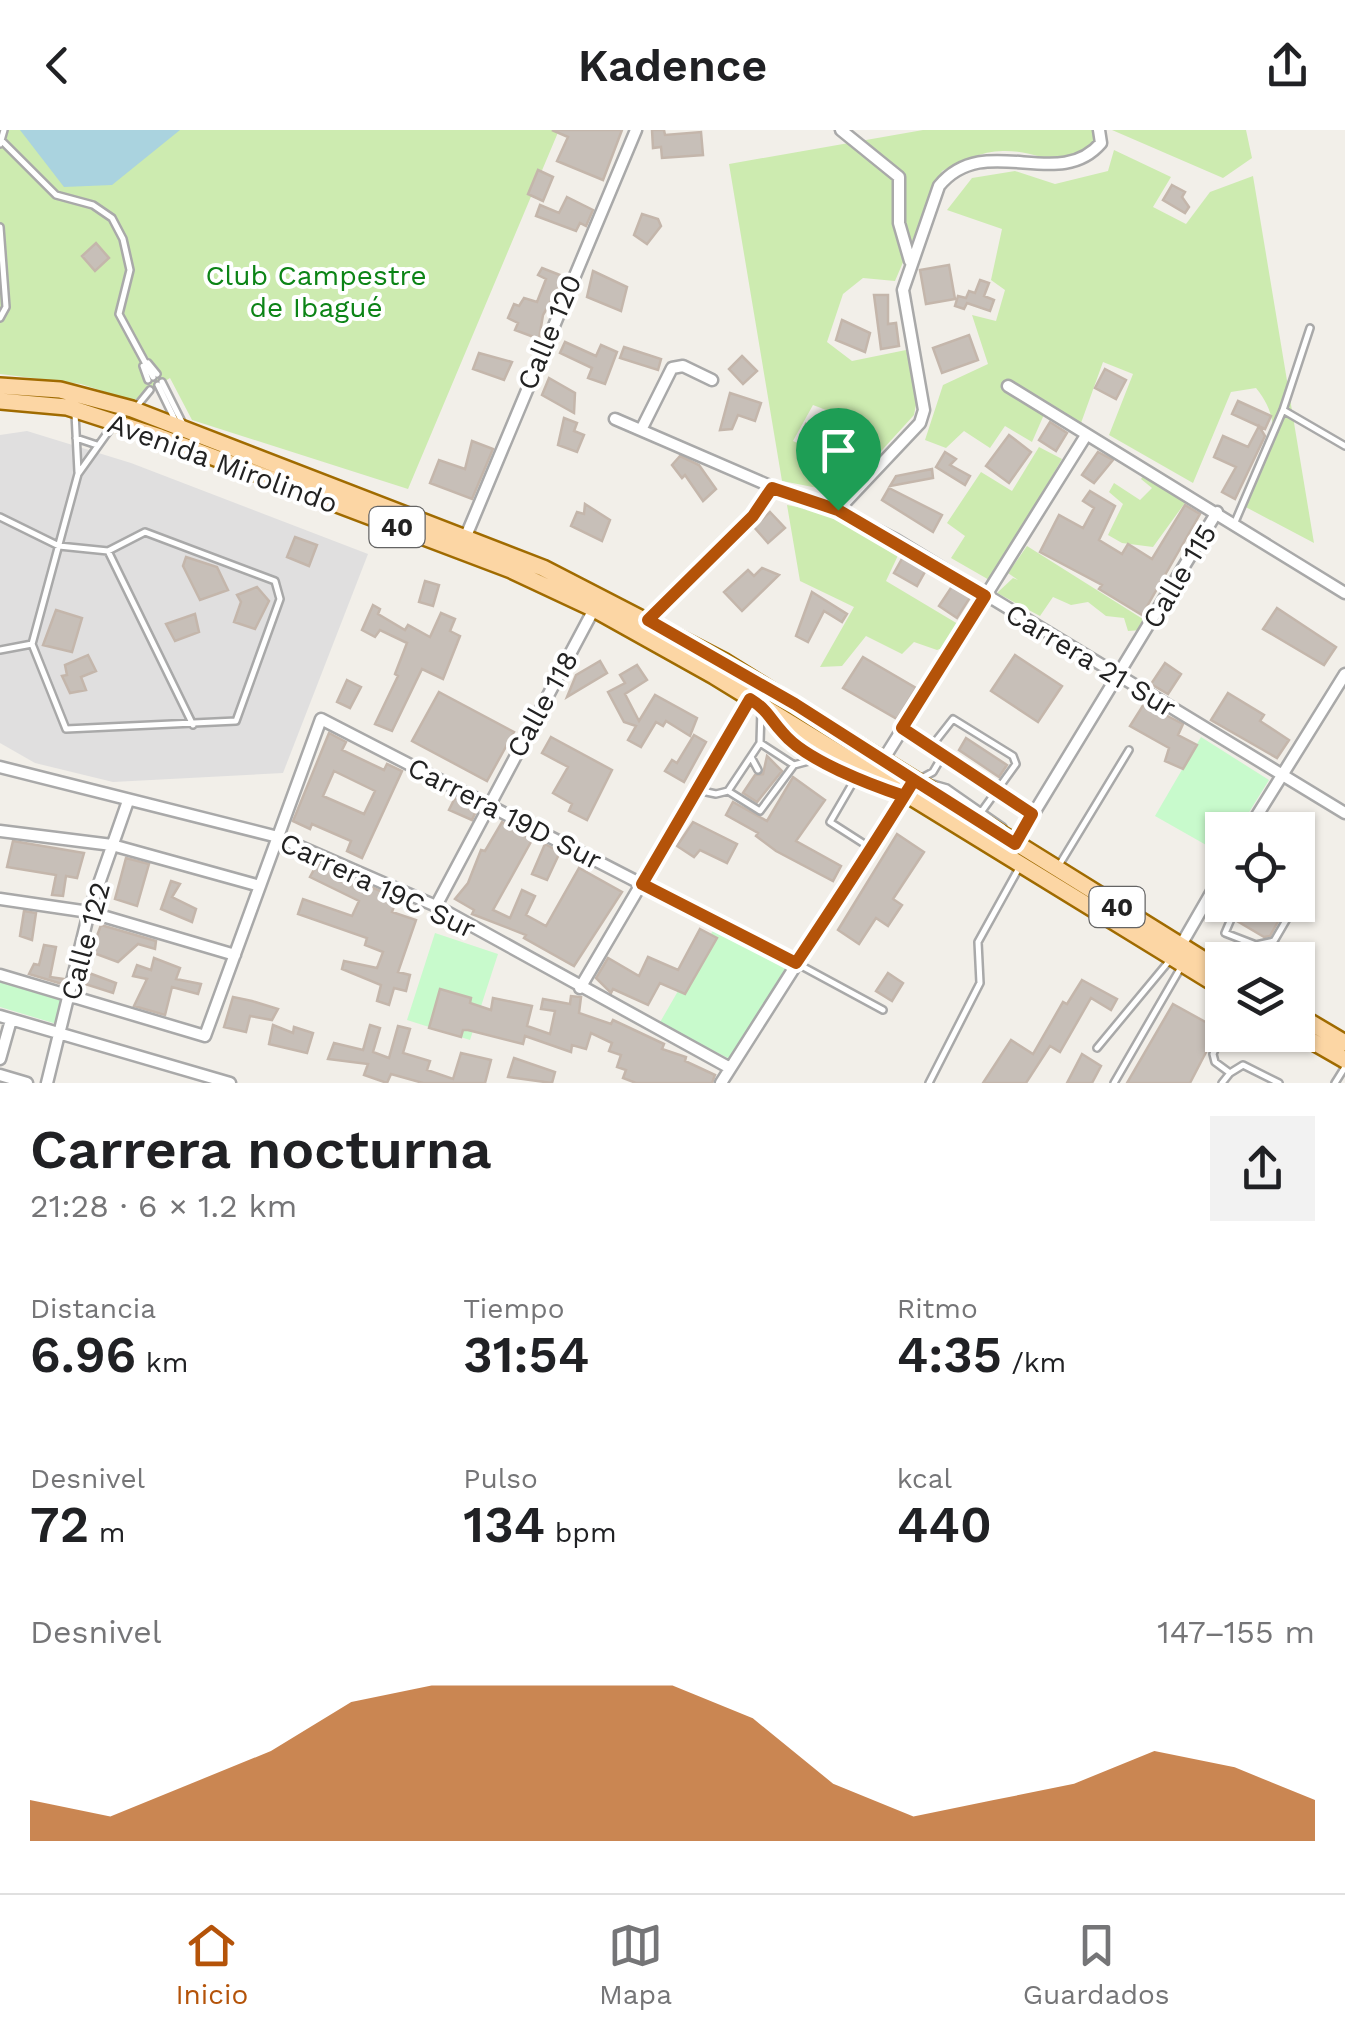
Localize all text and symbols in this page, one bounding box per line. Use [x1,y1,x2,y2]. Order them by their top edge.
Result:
icon: back [30,38,85,93]
icon: share [1260,38,1315,93]
text: Kadence [578,39,767,92]
park label: Club Campestre de Ibagué [205,259,427,324]
street label: Calle 120 [510,270,588,395]
street label: Avenida Mirolindo [103,407,342,520]
pin [796,408,881,511]
icon: arrive [811,423,866,478]
road number: 40 [370,507,424,547]
street label: Calle 115 [1136,518,1223,634]
street label: Carrera 21 Sur [1000,597,1182,724]
street label: Calle 118 [500,645,585,763]
street label: Carrera 19D Sur [402,750,607,877]
map controls [1205,812,1315,1052]
button: locate [1205,812,1315,922]
street label: Carrera 19C Sur [275,826,481,945]
street label: Calle 122 [54,878,117,1004]
road number: 40 [1090,887,1144,927]
button: layers [1205,942,1315,1052]
button: share [1210,1116,1315,1221]
text: Carrera nocturna [30,1117,492,1181]
text: 21:28 · 6 × 1.2 km [30,1187,297,1225]
text: Distancia [30,1292,156,1325]
text: Tiempo [463,1292,564,1325]
text: Ritmo [897,1292,978,1325]
text: 6.96 [30,1325,136,1384]
text: 31:54 [463,1325,589,1384]
text: 4:35 [897,1325,1002,1384]
text: km [136,1346,188,1379]
text: /km [1002,1346,1066,1379]
text: Desnivel [30,1462,145,1495]
text: Pulso [463,1462,538,1495]
text: kcal [897,1462,952,1495]
text: 72 [30,1495,89,1554]
text: 134 [463,1495,545,1554]
text: 440 [897,1495,992,1554]
text: m [89,1516,125,1549]
text: bpm [545,1516,617,1549]
text: Desnivel [30,1613,162,1651]
text: 147–155 m [1157,1613,1315,1651]
tab: Inicio [175,1918,248,2011]
tab: Mapa [599,1918,672,2011]
tab: Guardados [1023,1918,1170,2011]

